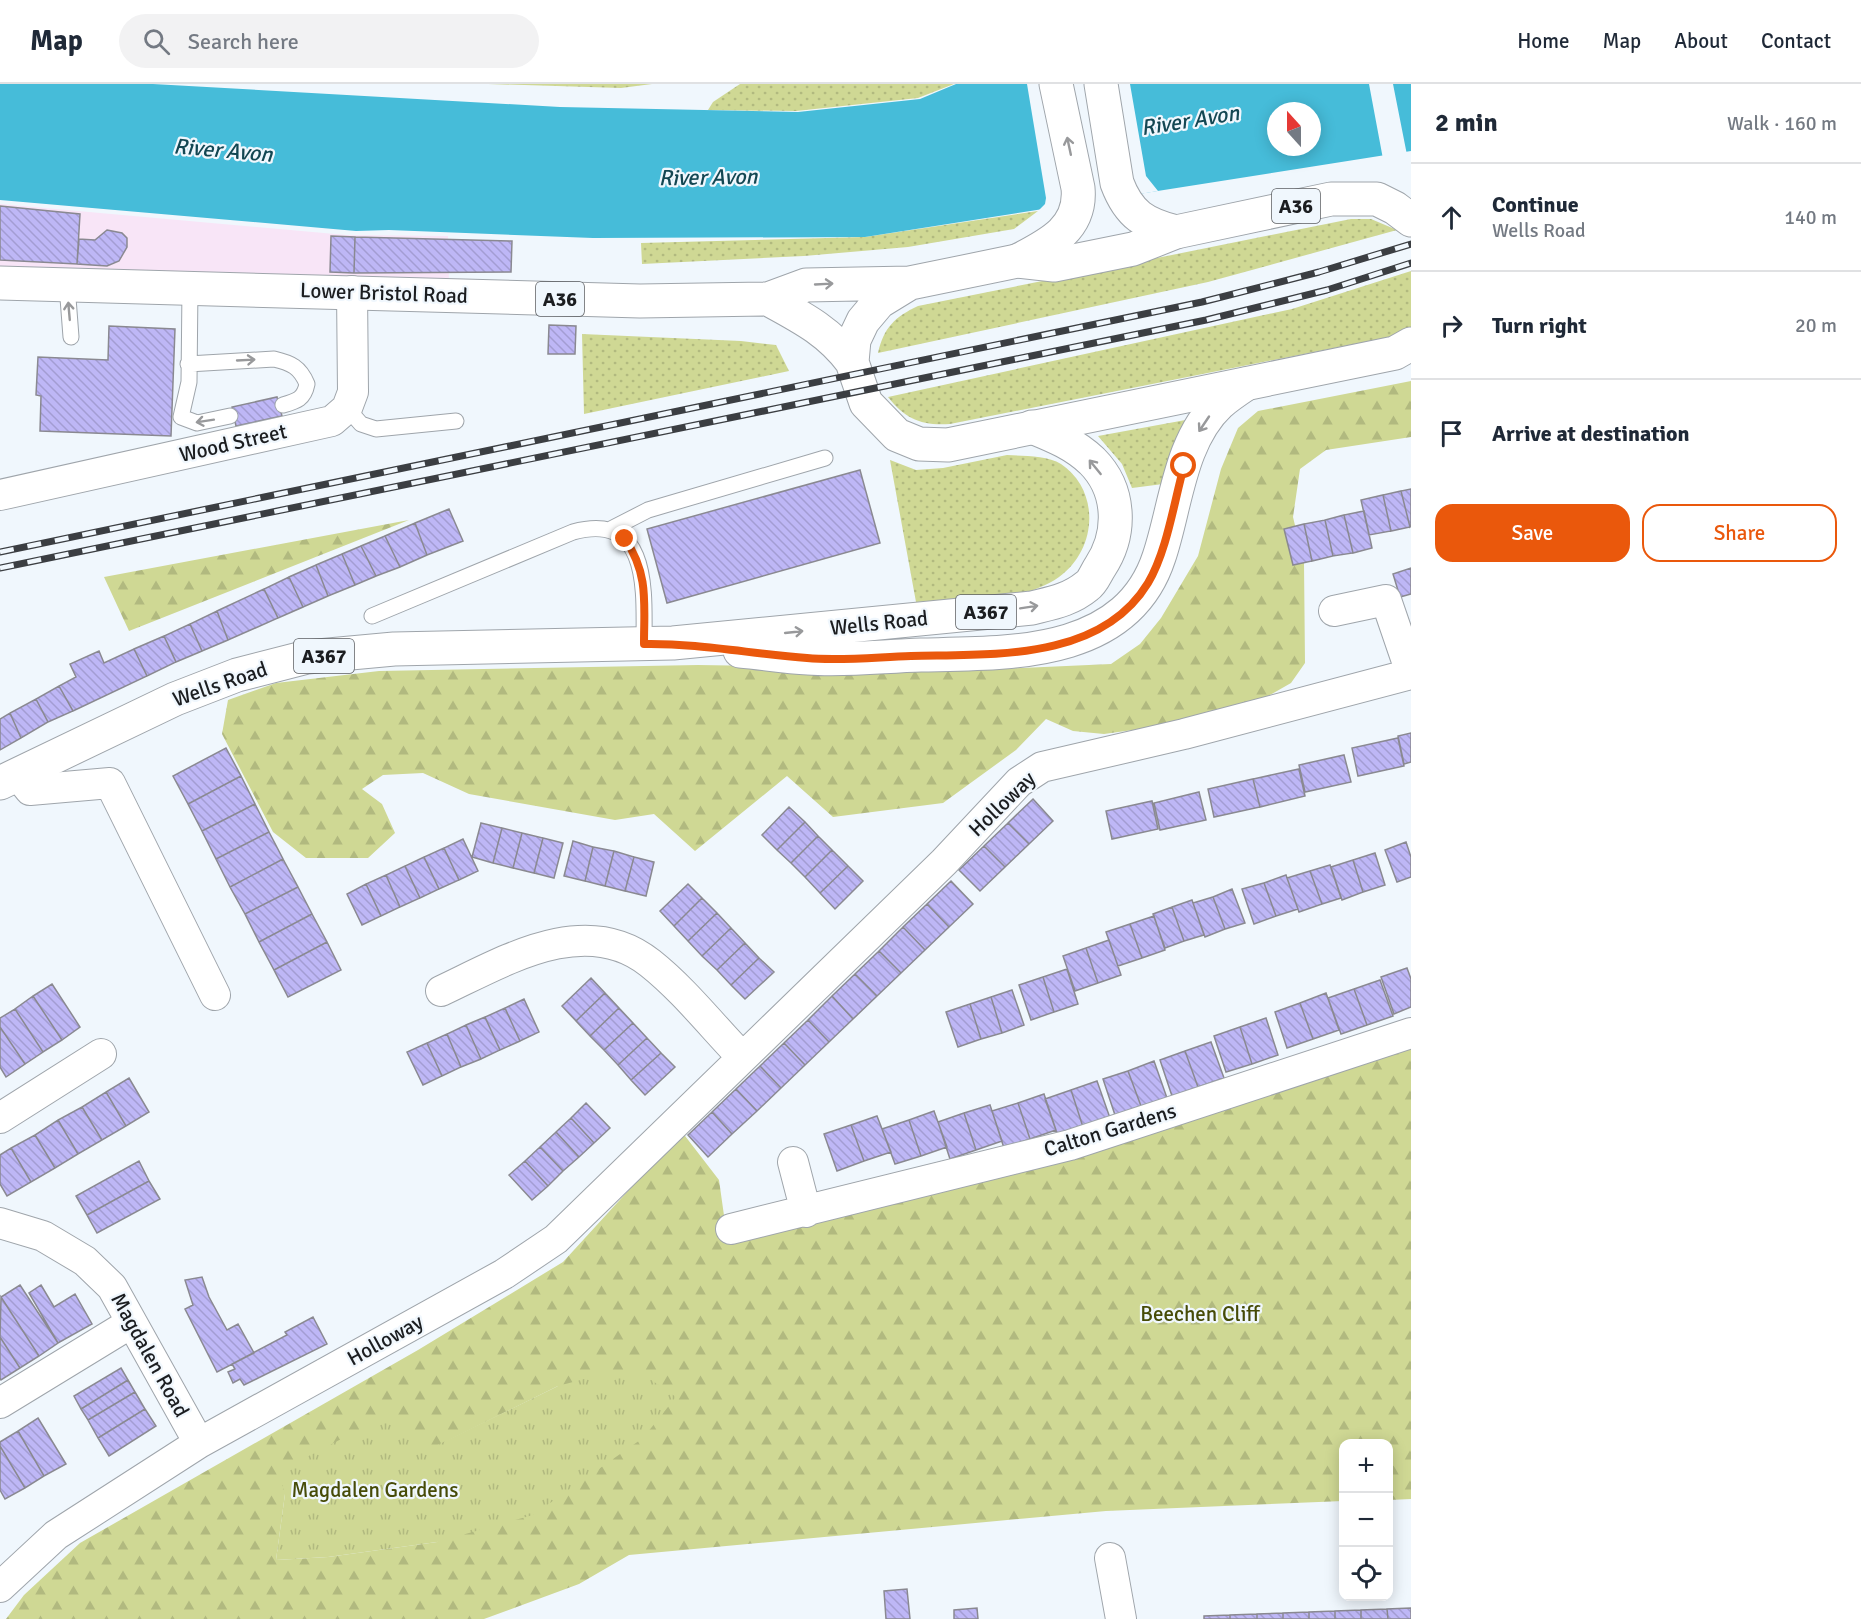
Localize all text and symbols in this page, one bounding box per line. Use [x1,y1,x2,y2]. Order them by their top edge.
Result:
search box [119,14,539,68]
text: Map [30,24,83,58]
icon: search [140,25,173,58]
text: Search here [188,28,299,55]
text: Home [1517,28,1570,54]
text: Map [1603,28,1641,54]
text: About [1674,28,1728,54]
text: Contact [1761,28,1831,54]
water label: River Avon [1139,99,1242,141]
north arrow [1267,102,1321,156]
text: 2 min [1435,107,1498,139]
text: Walk · 160 m [1727,111,1837,136]
water label: River Avon [173,132,274,168]
one-way arrow [1063,137,1074,156]
water label: River Avon [658,163,759,191]
road number: A36 [1272,189,1320,223]
text: Continue [1492,191,1579,218]
icon: ahead [1435,201,1468,234]
text: 140 m [1784,205,1837,230]
text: Wells Road [1492,218,1586,243]
street label: Lower Bristol Road [300,277,468,309]
one-way arrow [813,279,833,290]
road number: A36 [536,282,584,316]
one-way arrow [63,301,74,321]
icon: right [1435,309,1468,342]
text: Turn right [1492,312,1587,339]
text: 20 m [1795,313,1837,338]
one-way arrow [236,355,256,366]
one-way arrow [196,415,215,426]
one-way arrow [1198,416,1211,433]
icon: arrive [1435,417,1468,450]
street label: Wood Street [177,418,289,468]
text: Arrive at destination [1492,420,1689,447]
route start [1170,452,1196,478]
one-way arrow [1089,459,1102,475]
button: Save [1435,504,1630,562]
button: Share [1642,504,1837,562]
route end [611,525,637,551]
road number: A367 [956,595,1016,629]
one-way arrow [1019,602,1039,613]
street label: Wells Road [829,605,929,641]
one-way arrow [783,626,803,637]
road number: A367 [294,639,354,673]
street label: Wells Road [169,656,271,712]
street label: Holloway [963,766,1041,842]
street label: Calton Gardens [1041,1098,1179,1162]
street label: Magdalen Road [105,1288,195,1422]
park label: Beechen Cliff [1140,1301,1261,1327]
street label: Holloway [342,1308,428,1371]
map controls [1339,1439,1393,1601]
button: + [1339,1439,1393,1493]
park label: Magdalen Gardens [292,1477,458,1503]
button: − [1339,1493,1393,1547]
button: locate [1339,1547,1393,1601]

